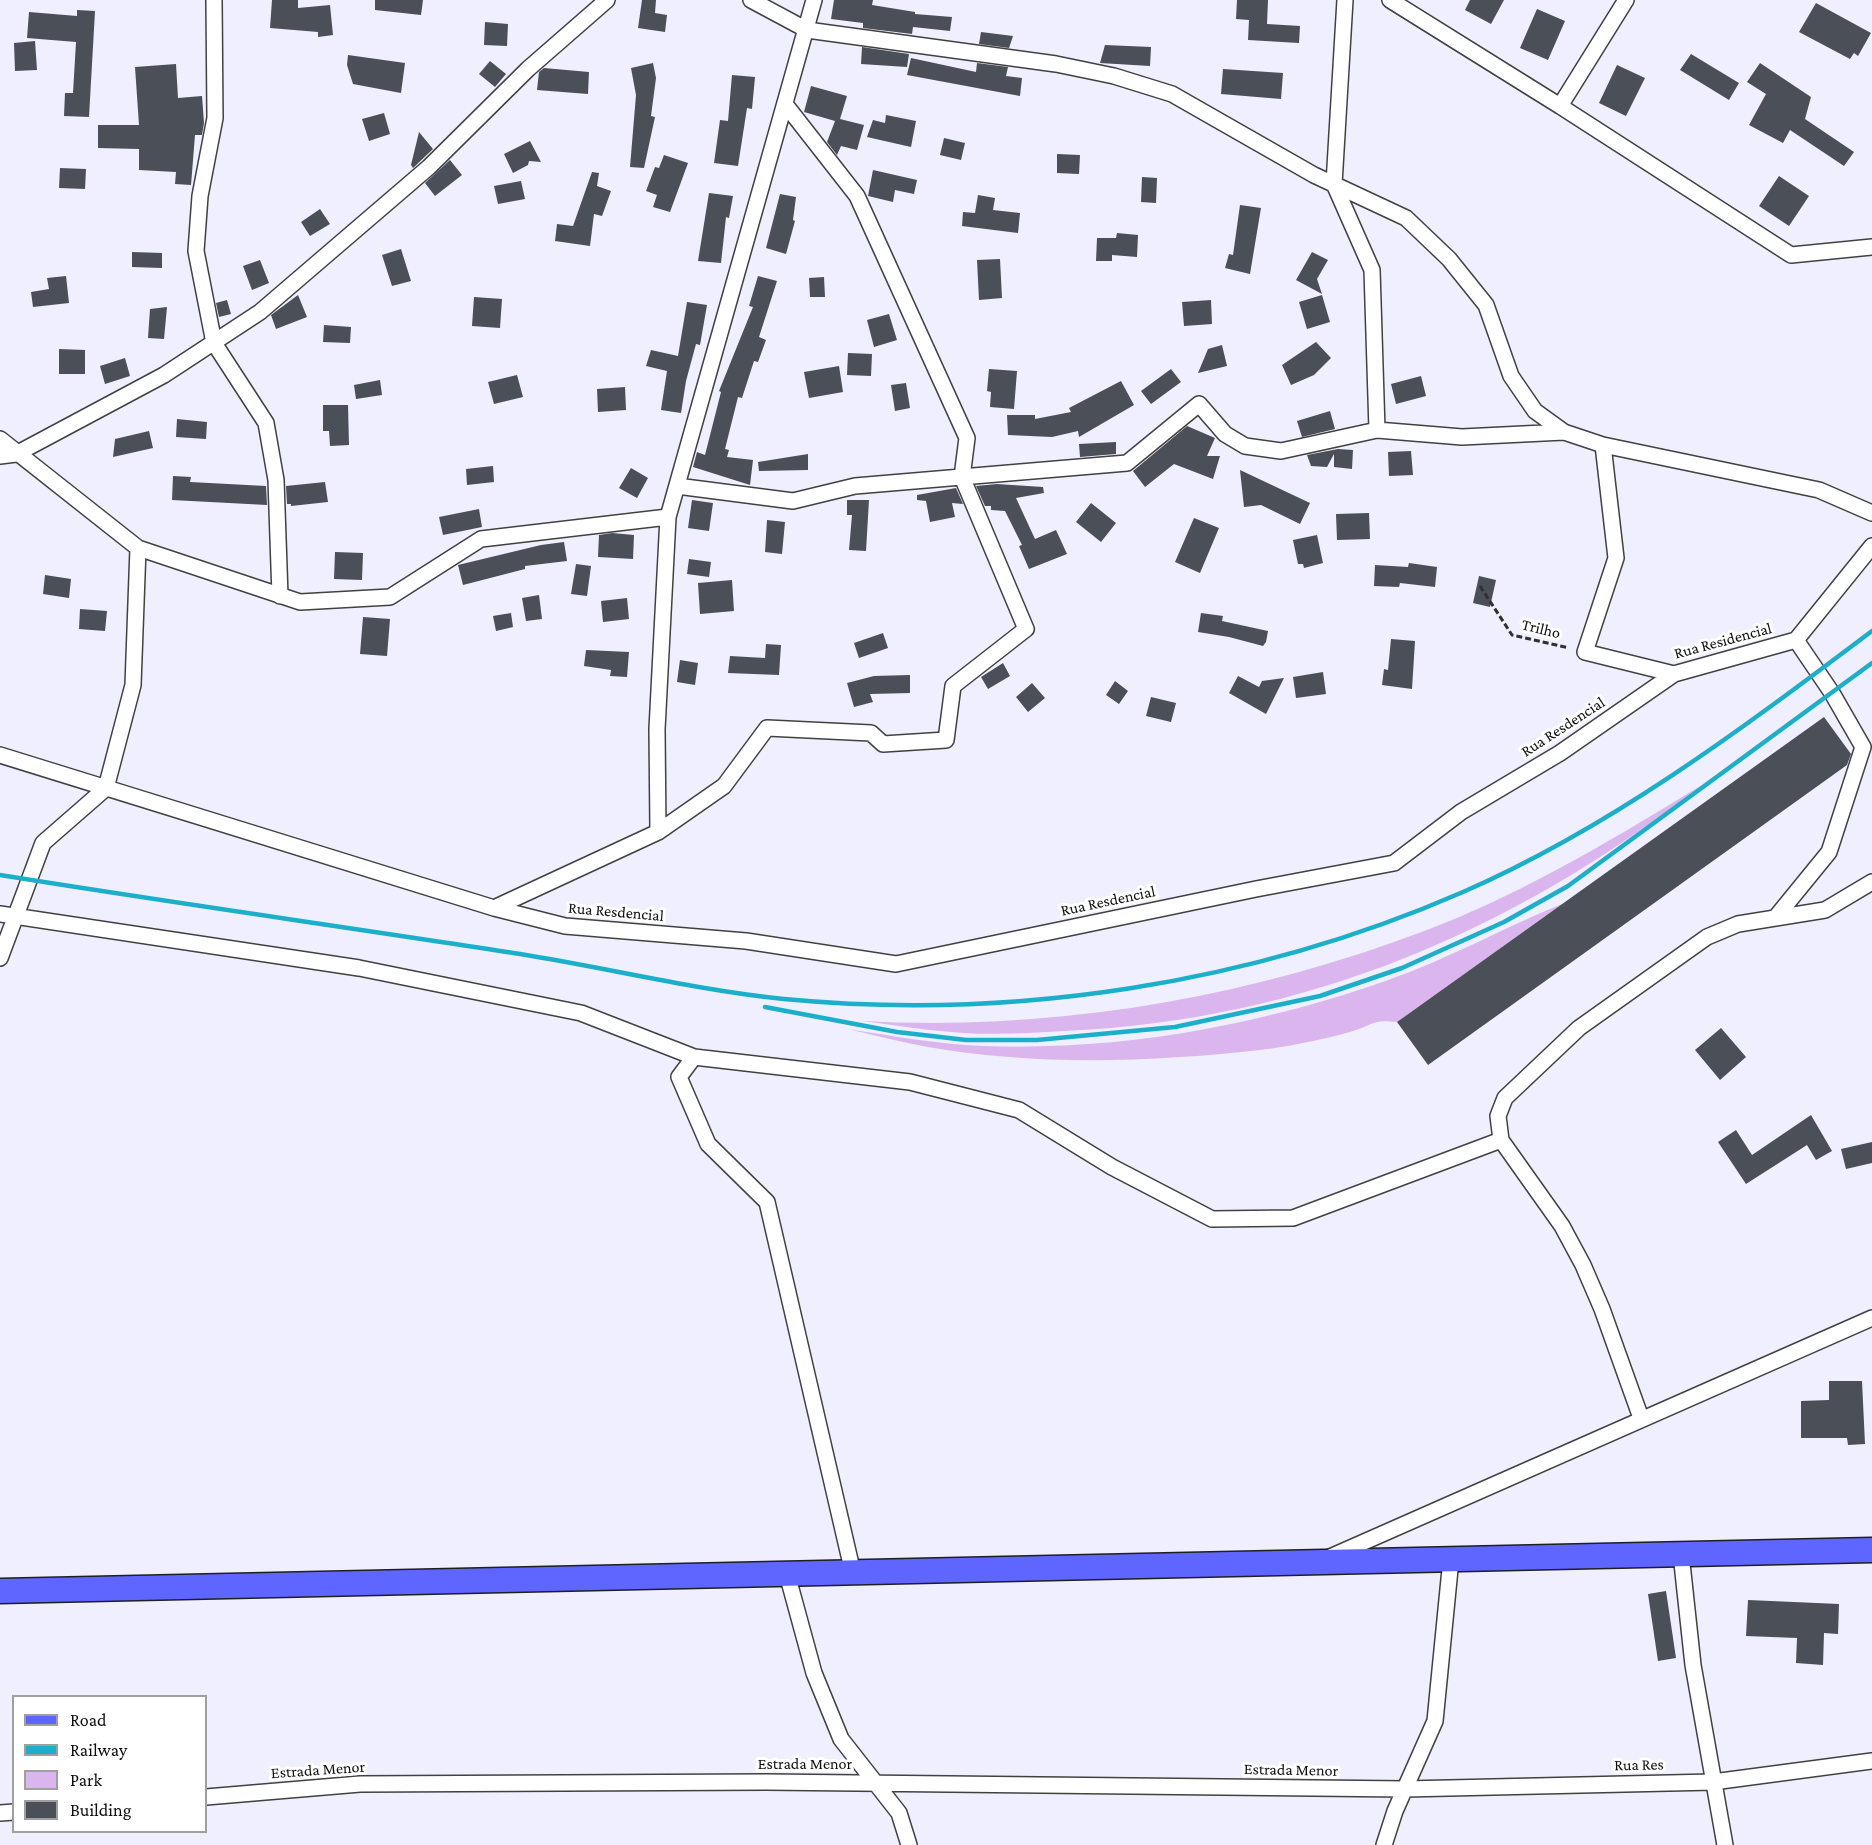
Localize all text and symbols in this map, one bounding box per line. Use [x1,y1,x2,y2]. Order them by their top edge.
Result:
street label: Trilho [1520,615,1562,643]
street label: Rua Residencial [1672,619,1774,663]
street label: Rua Resdencial [1518,693,1608,761]
street label: Rua Resdencial [1059,882,1157,920]
street label: Rua Resdencial [567,898,665,926]
legend [12,1695,207,1833]
text: Road [70,1710,107,1730]
text: Railway [70,1740,127,1760]
street label: Estrada Menor [758,1754,852,1774]
street label: Rua Res [1614,1755,1664,1775]
street label: Estrada Menor [270,1757,366,1783]
street label: Estrada Menor [1244,1760,1338,1780]
text: Park [70,1770,102,1790]
text: Building [70,1800,131,1820]

